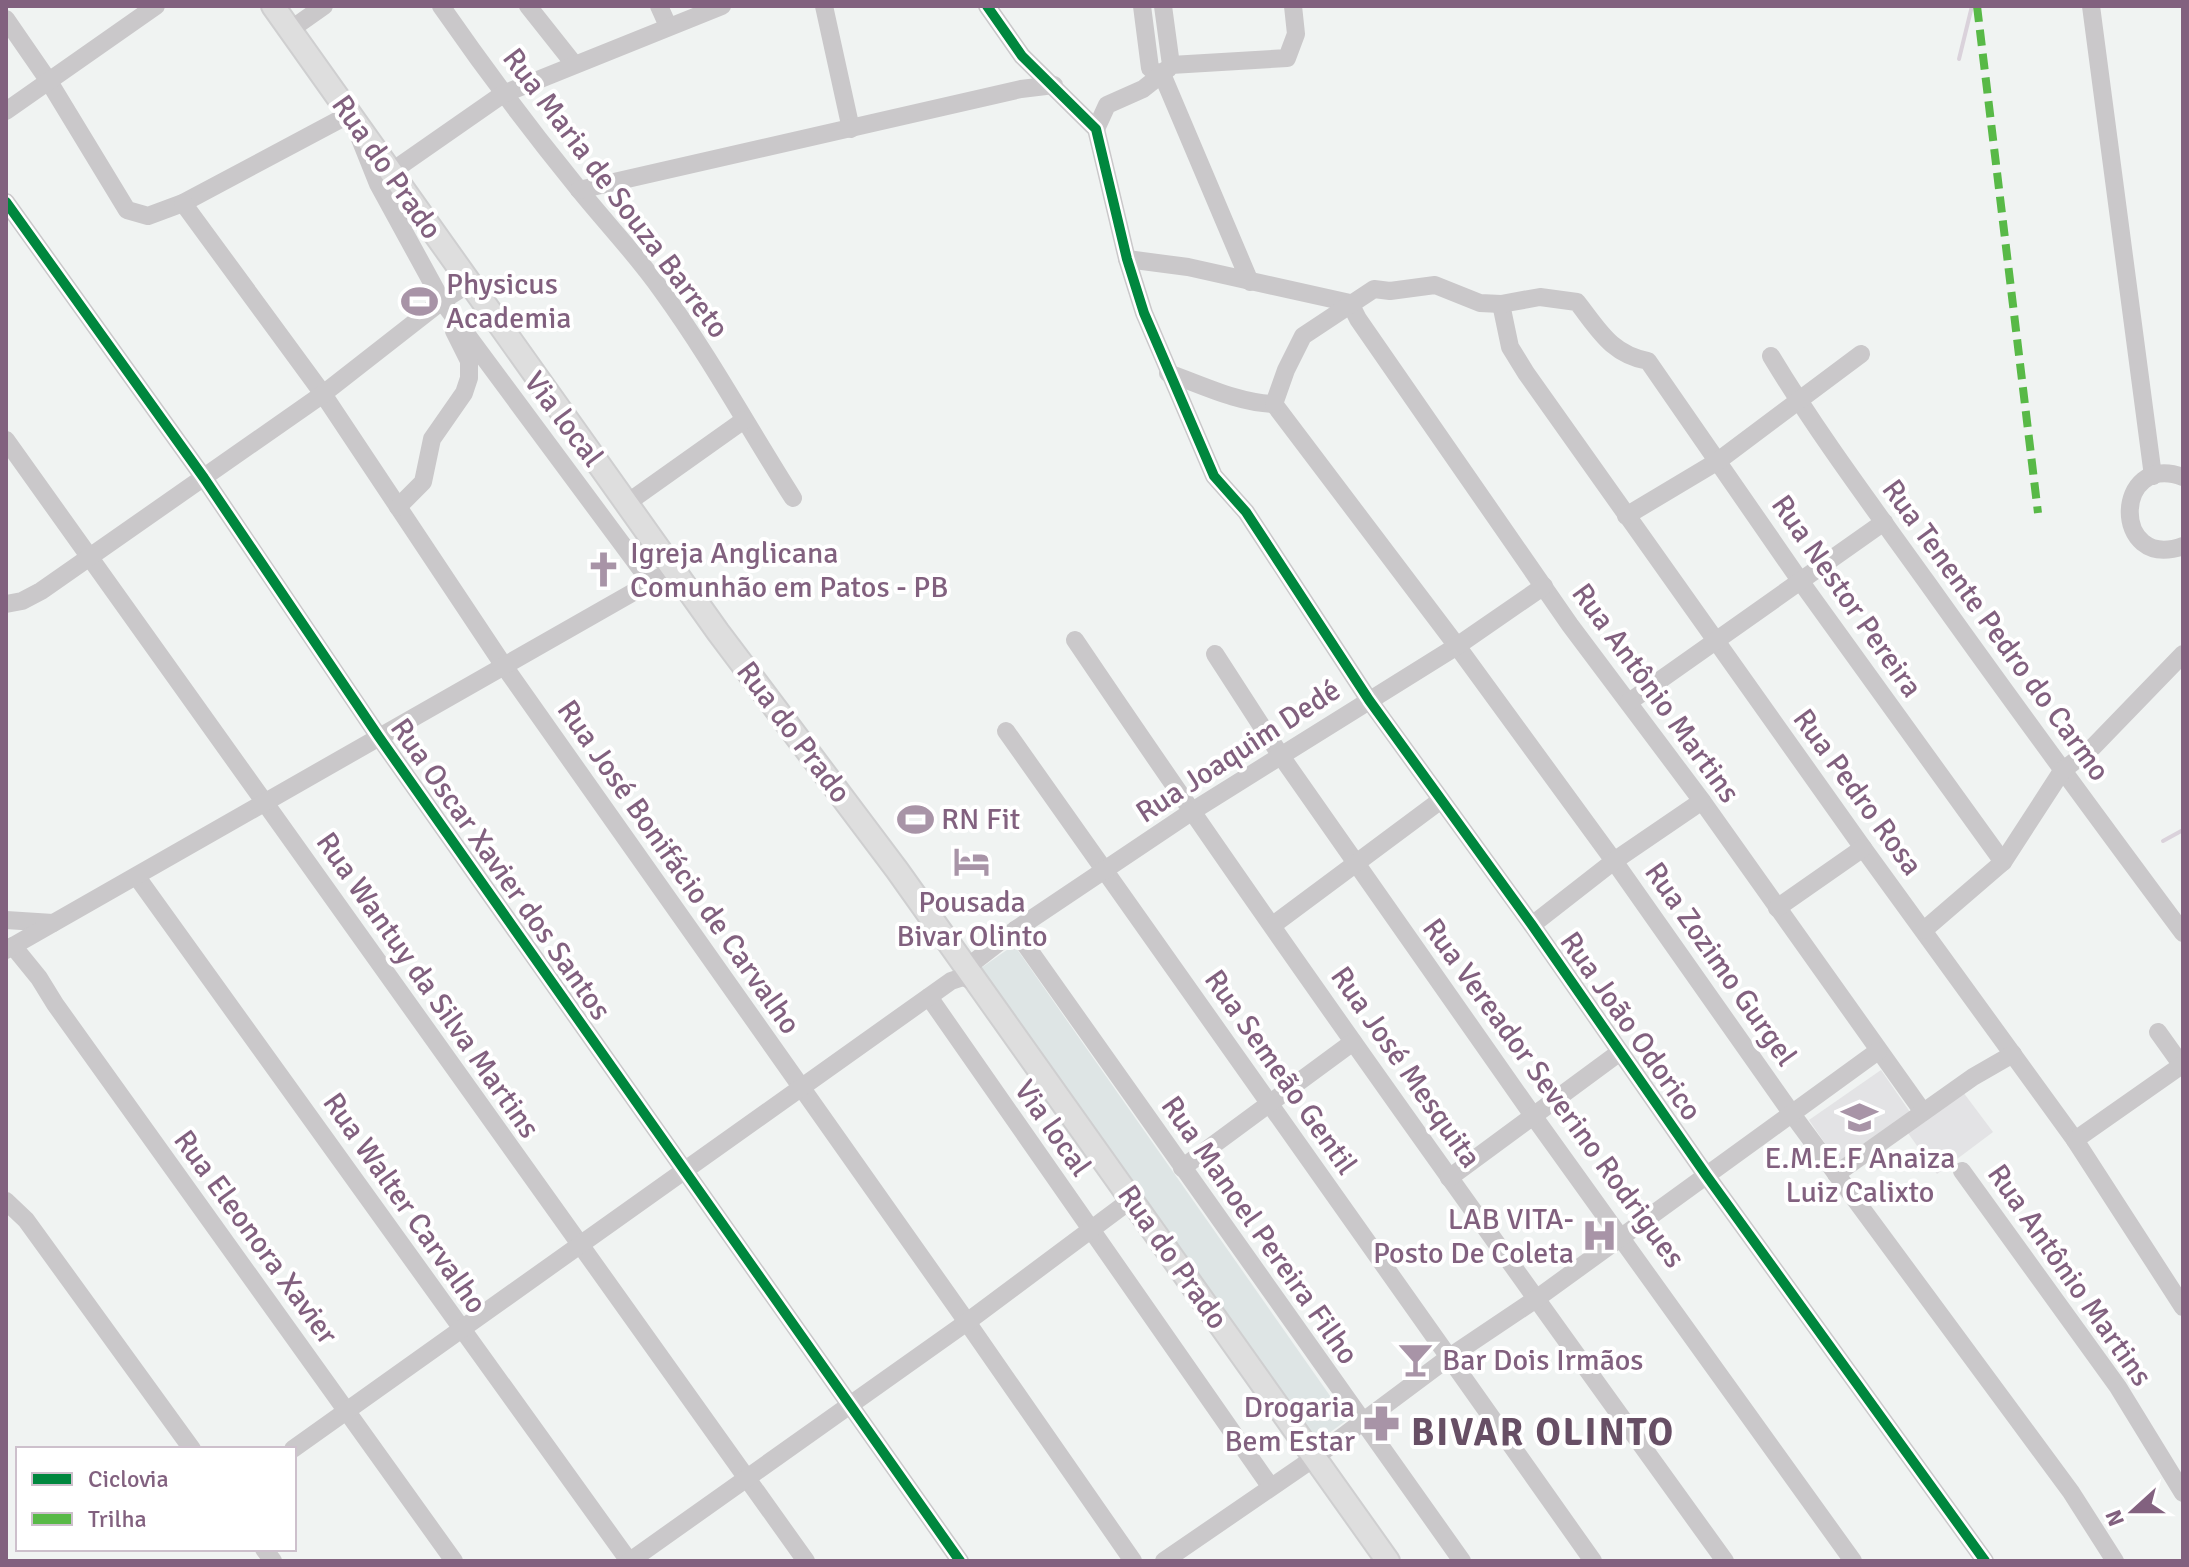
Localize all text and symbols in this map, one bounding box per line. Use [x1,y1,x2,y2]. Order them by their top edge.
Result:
street label: Rua Maria de Souza Barreto [494,41,737,346]
street label: Rua do Prado [323,88,450,247]
place label: Physicus Academia [446,266,572,337]
sports icon: Physicus Academia [401,282,439,320]
street label: Via local [516,364,611,474]
street label: Rua Tenente Pedro do Carmo [1874,472,2118,788]
street label: Rua Nestor Pereira [1763,488,1930,705]
place label: Igreja Anglicana Comunhão em Patos - PB [630,535,948,606]
church icon: Igreja Anglicana Comunhão em Patos - PB [585,551,623,589]
street label: Rua Antônio Martins [1564,576,1748,810]
street label: Rua do Prado [728,654,859,810]
street label: Rua Joaquim Dedé [1129,672,1347,831]
street label: Rua José Bonifácio de Carvalho [549,693,808,1042]
street label: Rua Pedro Rosa [1785,702,1930,883]
street label: Rua Oscar Xavier dos Santos [382,711,619,1027]
sports icon: RN Fit [896,800,934,838]
place label: RN Fit [941,801,1020,838]
street label: Rua Wantuy da Silva Martins [308,825,547,1145]
hotel icon: Pousada Bivar Olinto [953,842,991,880]
street label: Rua Zozimo Gurgel [1636,855,1805,1073]
place label: Pousada Bivar Olinto [896,884,1048,955]
street label: Rua Vereador Severino Rodrigues [1414,911,1693,1275]
street label: Rua João Odorico [1552,925,1710,1128]
street label: Rua José Mesquita [1322,959,1489,1175]
street label: Rua Semeão Gentil [1196,963,1365,1182]
street label: Via local [1006,1073,1099,1184]
street label: Rua Walter Carvalho [315,1086,495,1321]
street label: Rua Manoel Pereira Filho [1153,1089,1366,1372]
school or university icon: E.M.E.F Anaiza Luiz Calixto [1841,1098,1879,1136]
street label: Rua Eleonora Xavier [165,1123,346,1352]
place label: E.M.E.F Anaiza Luiz Calixto [1765,1140,1955,1211]
street label: Rua Antônio Martins [1979,1157,2160,1393]
street label: Rua do Prado [1109,1178,1236,1337]
place label: LAB VITA- Posto De Coleta [1373,1201,1574,1272]
hospital icon: LAB VITA- Posto De Coleta [1581,1217,1619,1255]
bar icon: Bar Dois Irmãos [1397,1341,1435,1379]
place label: Bar Dois Irmãos [1442,1342,1643,1379]
place label: Drogaria Bem Estar [1224,1389,1355,1460]
pharmacy icon: Drogaria Bem Estar [1362,1405,1400,1443]
district label: BIVAR OLINTO [1411,1409,1675,1456]
legend [16,1447,296,1551]
text: Ciclovia [88,1464,169,1494]
north arrow [2093,1471,2173,1551]
text: Trilha [88,1504,147,1534]
text: N [2099,1506,2130,1530]

